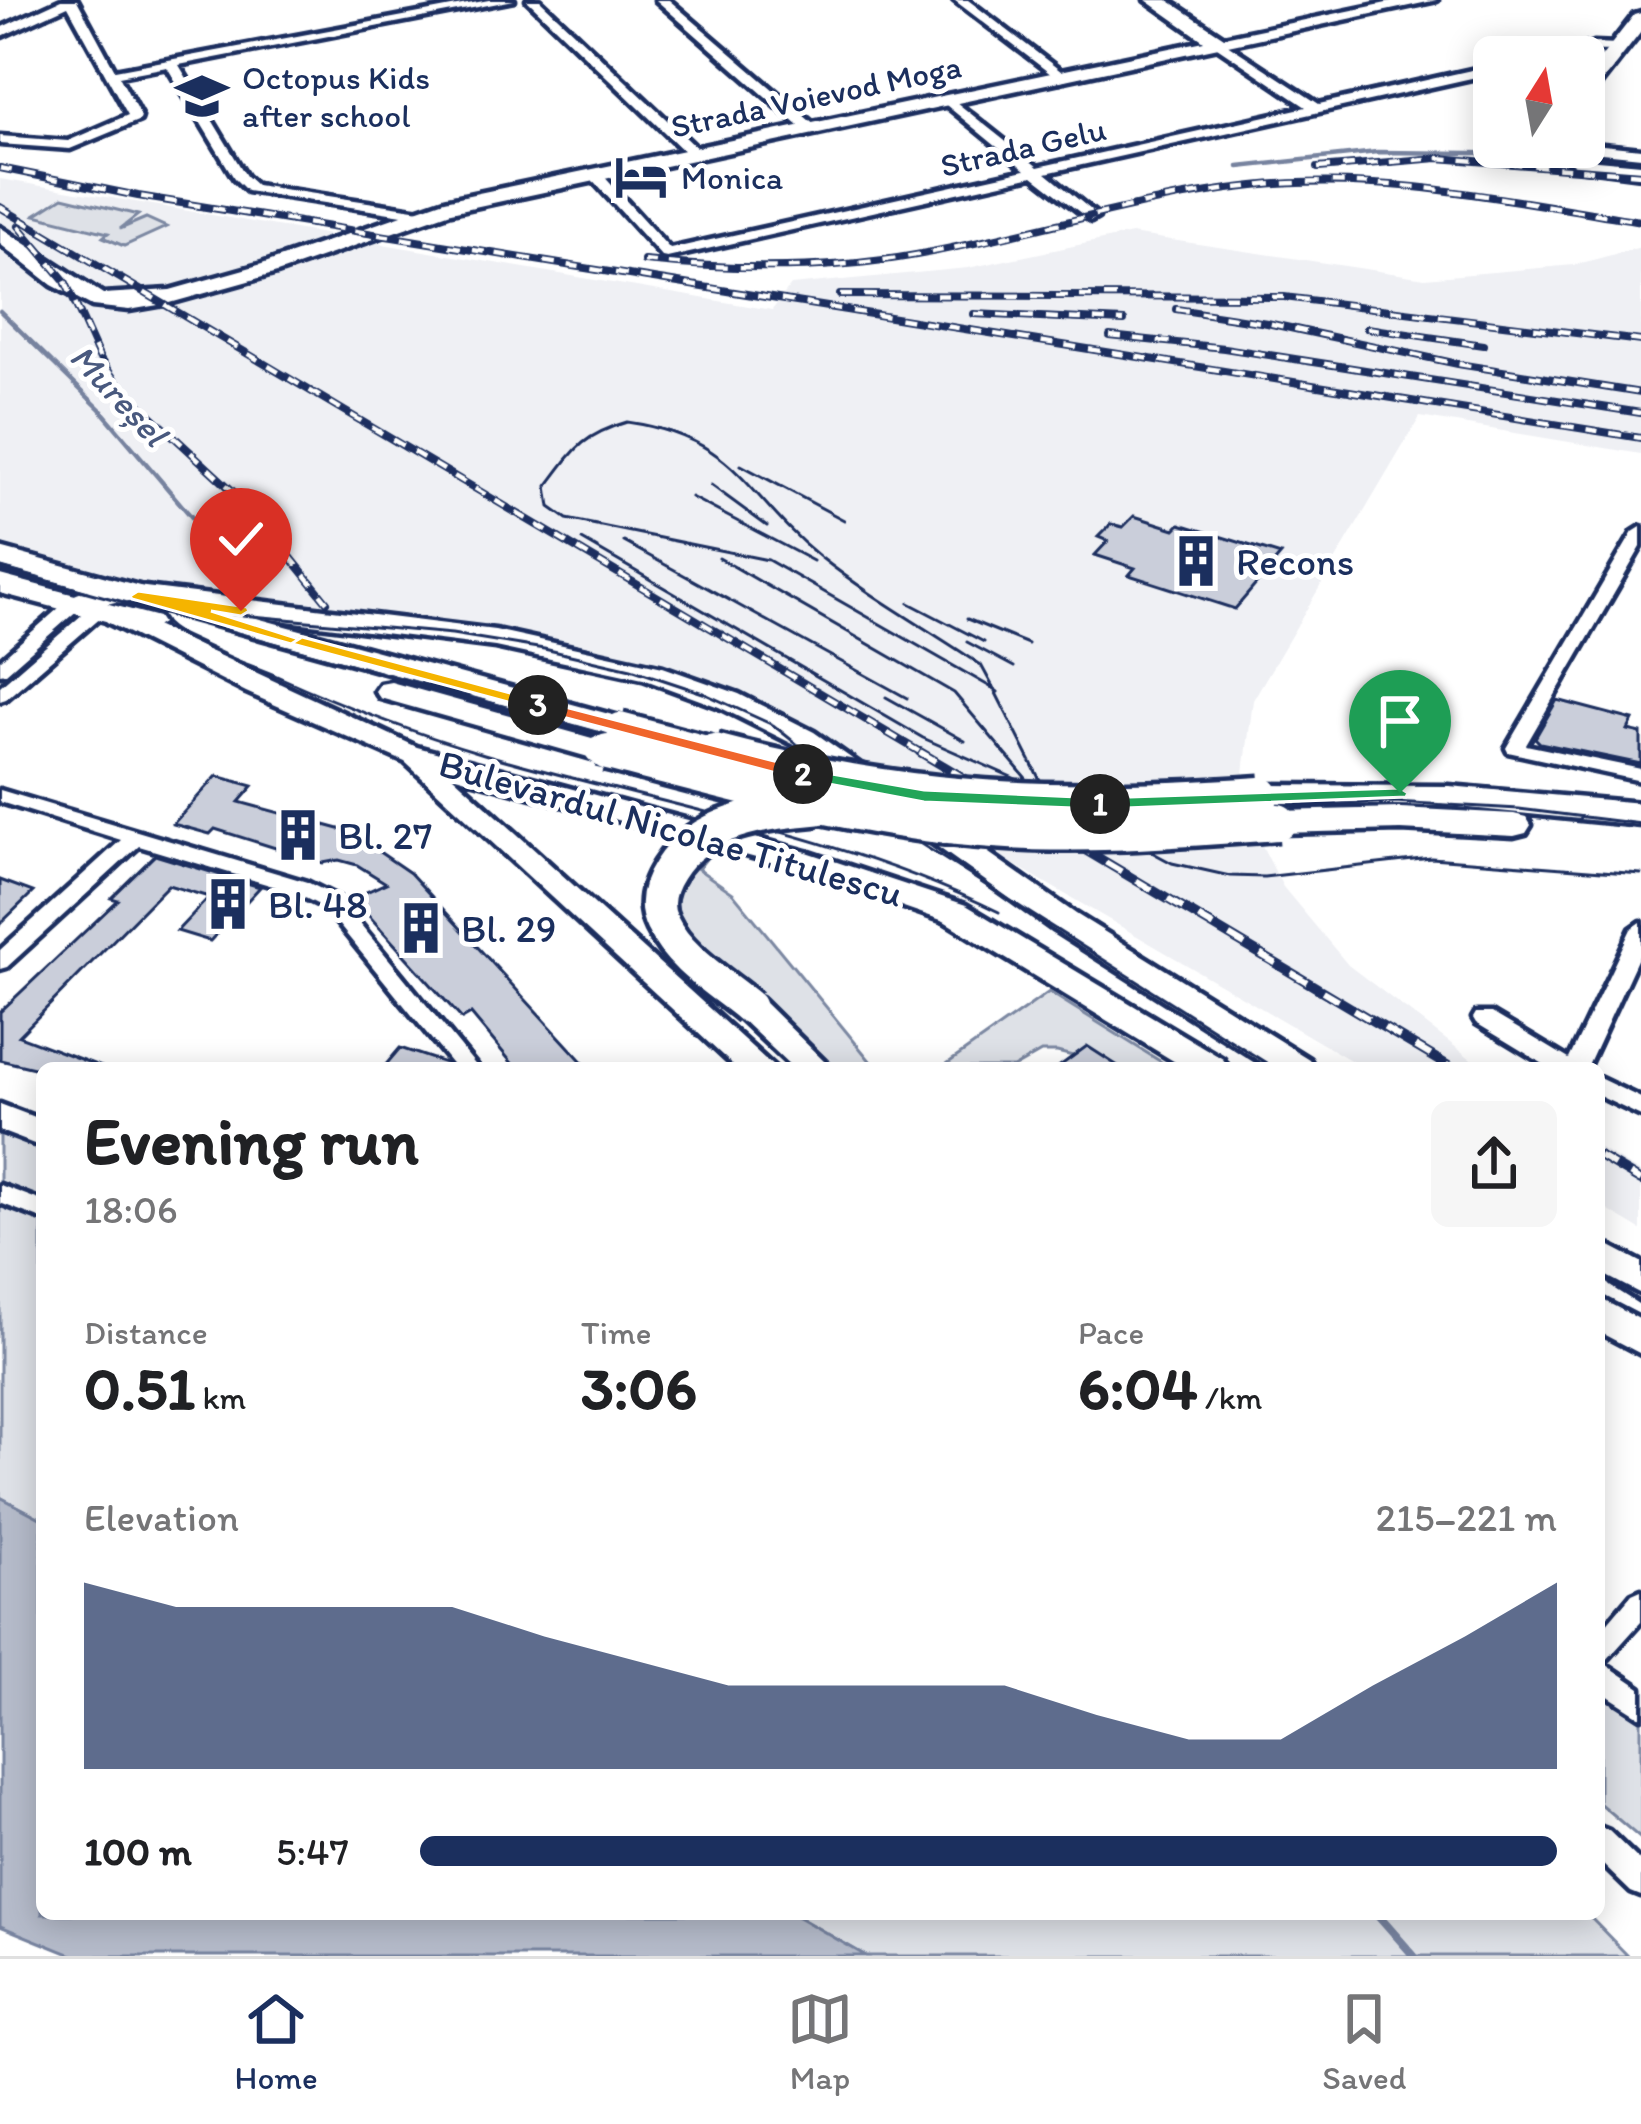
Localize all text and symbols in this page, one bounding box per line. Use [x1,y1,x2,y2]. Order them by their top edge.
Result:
north arrow [1473,36,1605,168]
map controls [1473,36,1605,168]
street label: Strada Voievod Moga [667,46,965,146]
place label: Octopus Kids after school [242,58,430,135]
school or university icon: Octopus Kids after school [173,67,231,125]
street label: Strada Gelu [937,109,1109,185]
hotel icon: Monica [612,148,670,206]
place label: Monica [681,158,783,197]
water label: Mureșel [61,335,179,457]
pin [190,488,292,611]
icon: check [208,506,274,572]
building icon: Recons [1167,532,1225,590]
place label: Recons [1236,538,1354,585]
pin [1349,670,1451,793]
pin: 3 [508,675,568,735]
text: 3 [529,685,547,724]
icon: arrive [1367,688,1433,754]
street label: Bulevardul Nicolae Titulescu [434,739,908,917]
pin: 2 [773,744,833,804]
text: 2 [794,754,812,793]
pin: 1 [1070,774,1130,834]
text: 1 [1092,784,1108,823]
building icon: Bl. 27 [269,806,327,864]
place label: Bl. 27 [338,812,432,859]
building icon: Bl. 48 [199,875,257,933]
place label: Bl. 48 [268,881,367,928]
building icon: Bl. 29 [392,899,450,957]
place label: Bl. 29 [461,905,557,952]
text: Evening run [84,1101,419,1181]
button: share [1431,1101,1557,1227]
text: 18:06 [84,1186,178,1233]
text: Distance [84,1313,208,1352]
text: Time [581,1313,651,1352]
text: Pace [1078,1313,1144,1352]
text: 0.51 [84,1352,195,1424]
text: 3:06 [581,1352,697,1424]
text: 6:04 [1078,1352,1197,1424]
text: km [195,1378,246,1417]
text: /km [1197,1378,1262,1417]
text: Elevation [84,1494,239,1541]
text: 215–221 m [1375,1494,1557,1541]
text: 100 m [84,1828,192,1875]
text: 5:47 [276,1828,349,1875]
tab: Home [235,1986,318,2097]
tab: Map [787,1986,853,2097]
tab: Saved [1322,1986,1406,2097]

